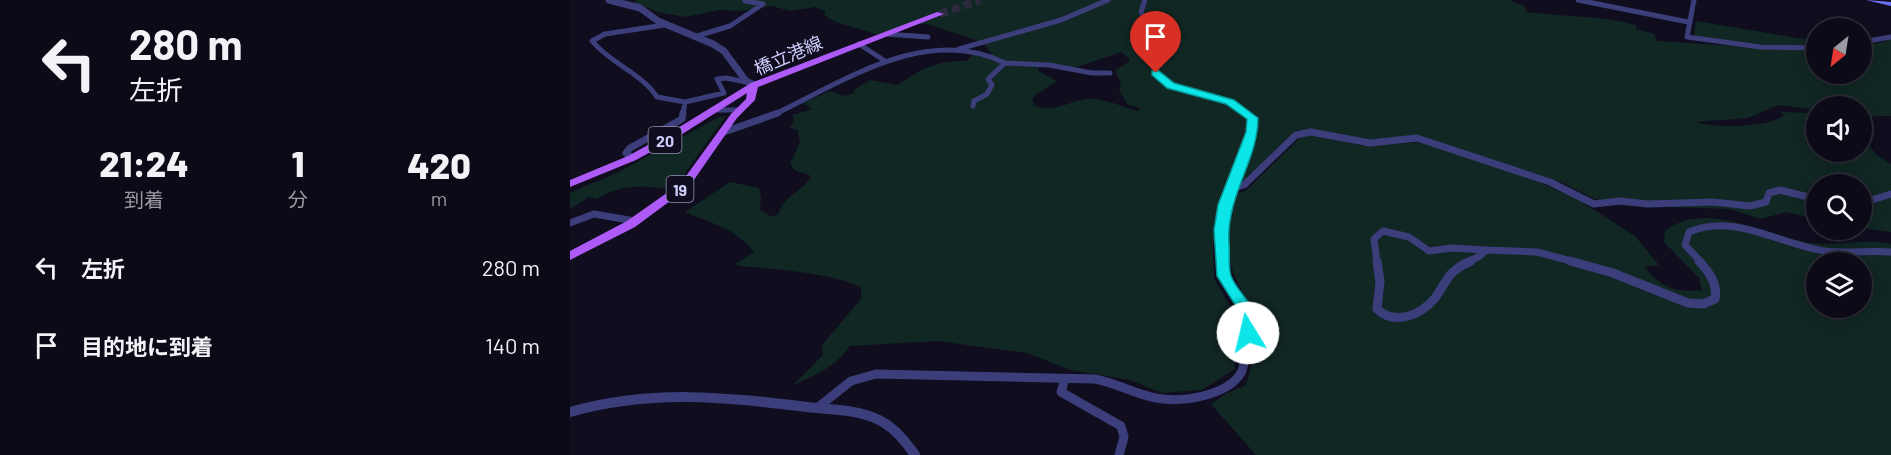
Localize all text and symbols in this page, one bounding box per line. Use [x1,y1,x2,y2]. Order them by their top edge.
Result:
pin [1130,11,1181,73]
text: 280 m [129,18,243,68]
north arrow [1806,18,1872,84]
map controls [1806,18,1872,318]
icon: arrive [1139,20,1172,53]
icon: left [30,24,108,102]
street label: 橋立港線 [751,31,825,79]
text: 左折 [129,73,183,105]
button: sound [1806,96,1872,162]
road number: 20 [648,127,682,153]
text: 21:24 [99,141,189,184]
text: 1 [292,141,304,184]
text: 420 [407,143,471,186]
button: search [1806,174,1872,240]
road number: 19 [666,176,694,202]
text: m [431,186,447,210]
text: 到着 [124,187,164,211]
text: 分 [288,187,308,211]
icon: left [30,251,63,284]
button: layers [1806,252,1872,318]
text: 280 m [482,254,540,280]
text: 左折 [81,255,125,281]
position arrow [1216,301,1280,365]
icon: arrive [30,329,63,362]
text: 140 m [485,332,540,358]
text: 目的地に到着 [81,333,213,359]

